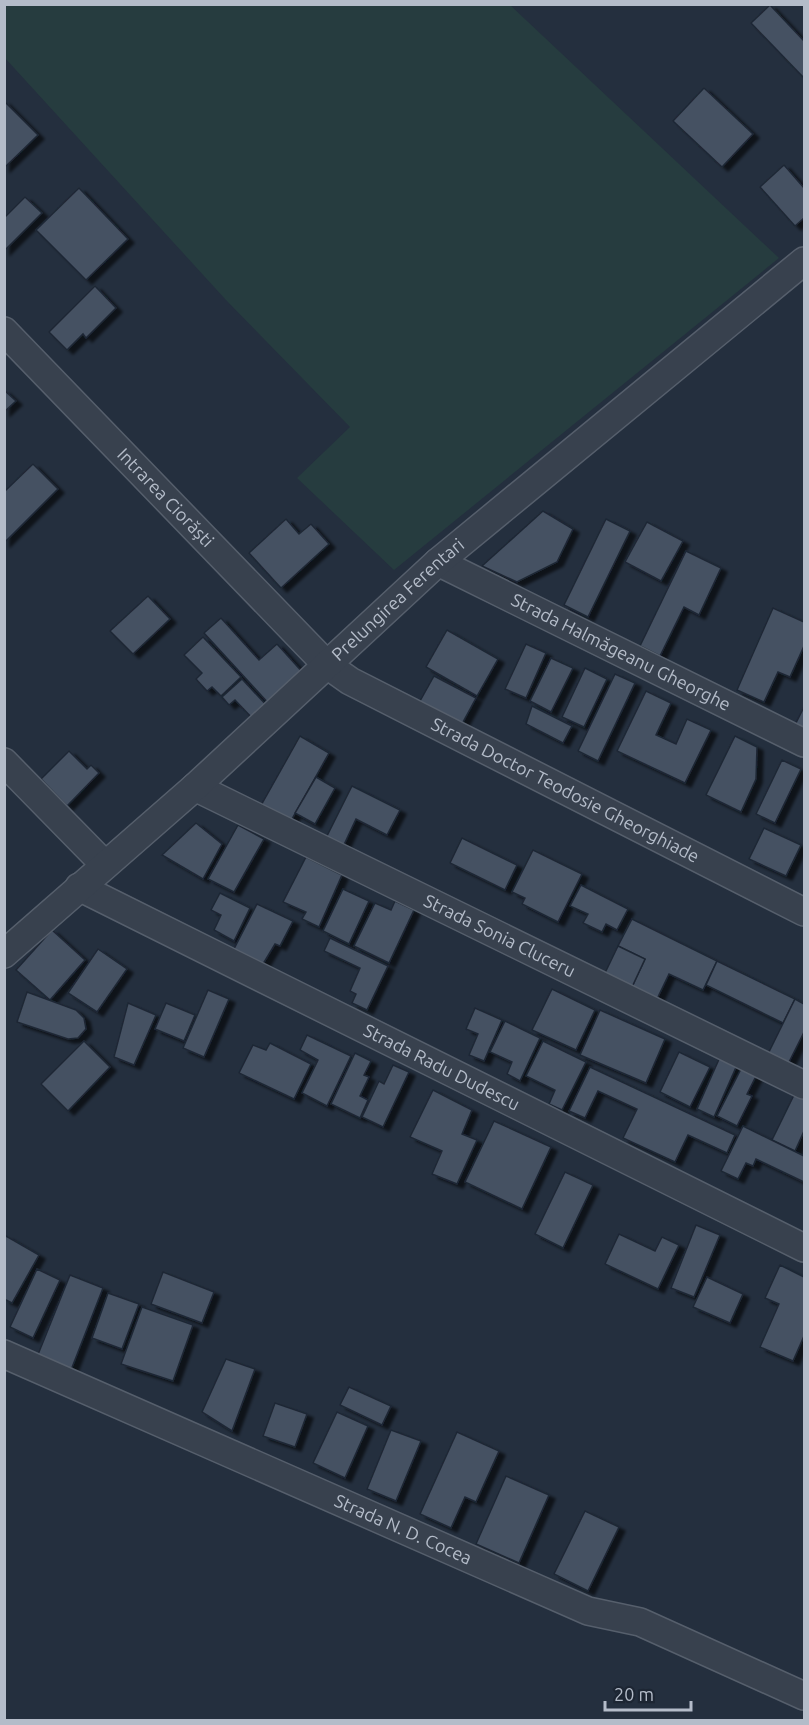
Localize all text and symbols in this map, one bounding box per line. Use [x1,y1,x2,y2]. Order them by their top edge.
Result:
street label: Intrarea Ciorăști [114,444,218,551]
street label: Prelungirea Ferentari [327,534,468,664]
street label: Strada Halmăgeanu Gheorghe [508,589,734,714]
street label: Strada Doctor Teodosie Gheorghiade [428,713,703,866]
street label: Strada Sonia Cluceru [421,890,579,981]
street label: Strada Radu Dudescu [361,1019,523,1114]
street label: Strada N. D. Cocea [332,1490,475,1568]
scale bar [605,1674,690,1712]
text: 20 m [614,1684,654,1704]

